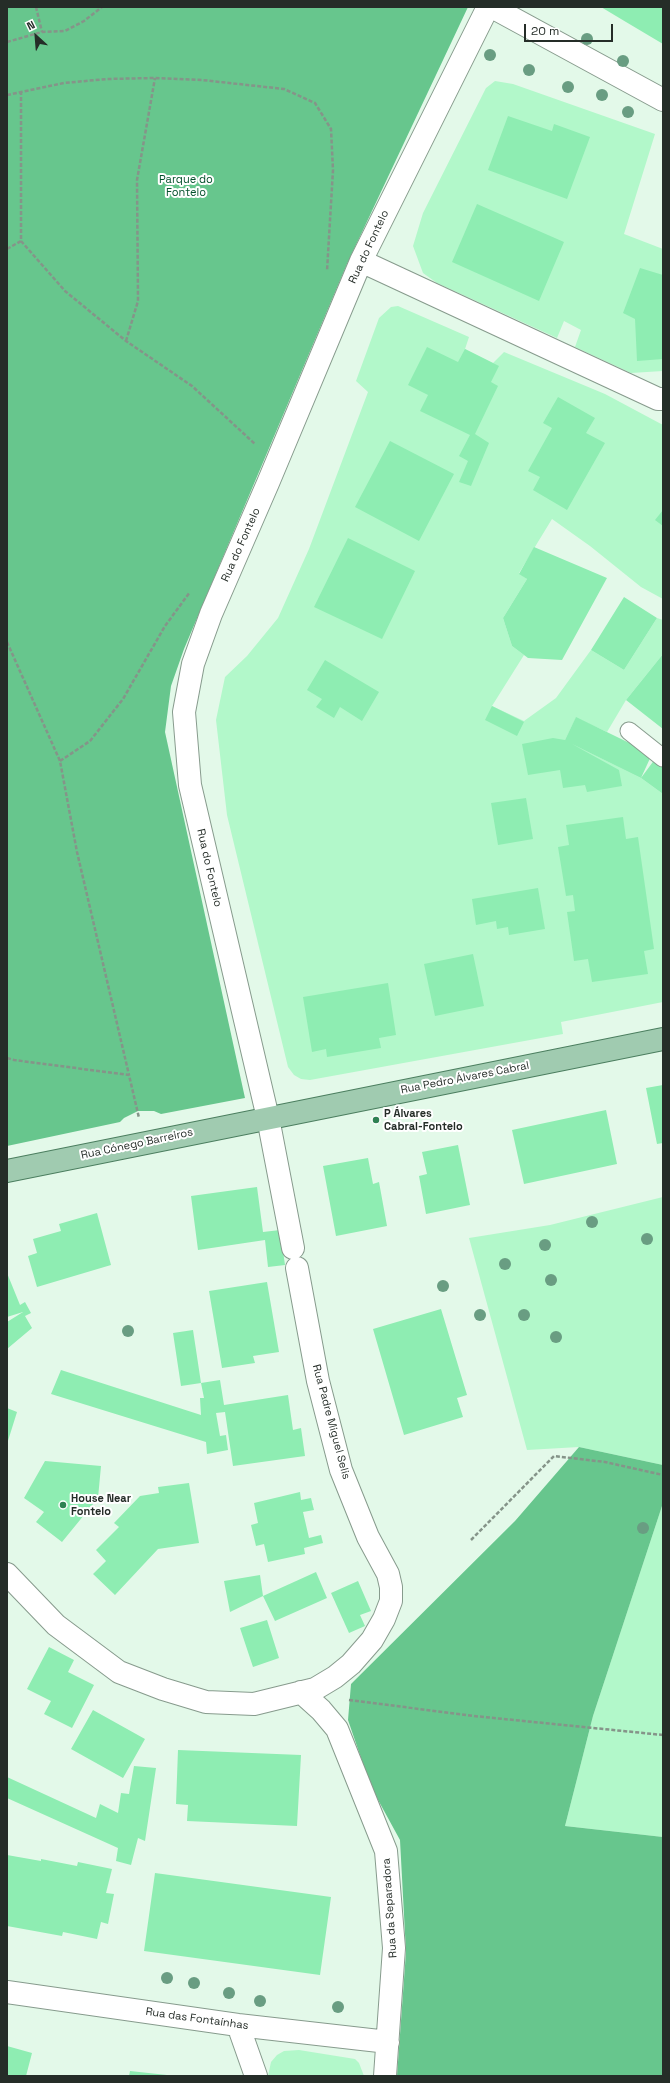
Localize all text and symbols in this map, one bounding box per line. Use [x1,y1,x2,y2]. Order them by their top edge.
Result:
north arrow [16,16,56,56]
scale bar [526,16,615,42]
text: N [24,17,37,33]
text: 20 m [531,23,559,39]
park label: Parque do Fontelo [159,173,213,199]
street label: Rua do Fontelo [346,208,392,286]
street label: Rua do Fontelo [219,506,263,584]
street label: Rua do Fontelo [194,828,224,908]
street label: Rua Pedro Álvares Cabral [400,1059,530,1097]
place label: P Álvares Cabral-Fontelo [384,1107,463,1133]
marker: P Álvares Cabral-Fontelo [371,1115,381,1125]
street label: Rua Cónego Barreiros [80,1126,194,1162]
street label: Rua Padre Miguel Selis [309,1363,353,1481]
place label: House Near Fontelo [71,1492,131,1518]
marker: House Near Fontelo [58,1500,68,1510]
street label: Rua da Separadora [380,1858,400,1958]
street label: Rua das Fontaínhas [145,2005,249,2033]

